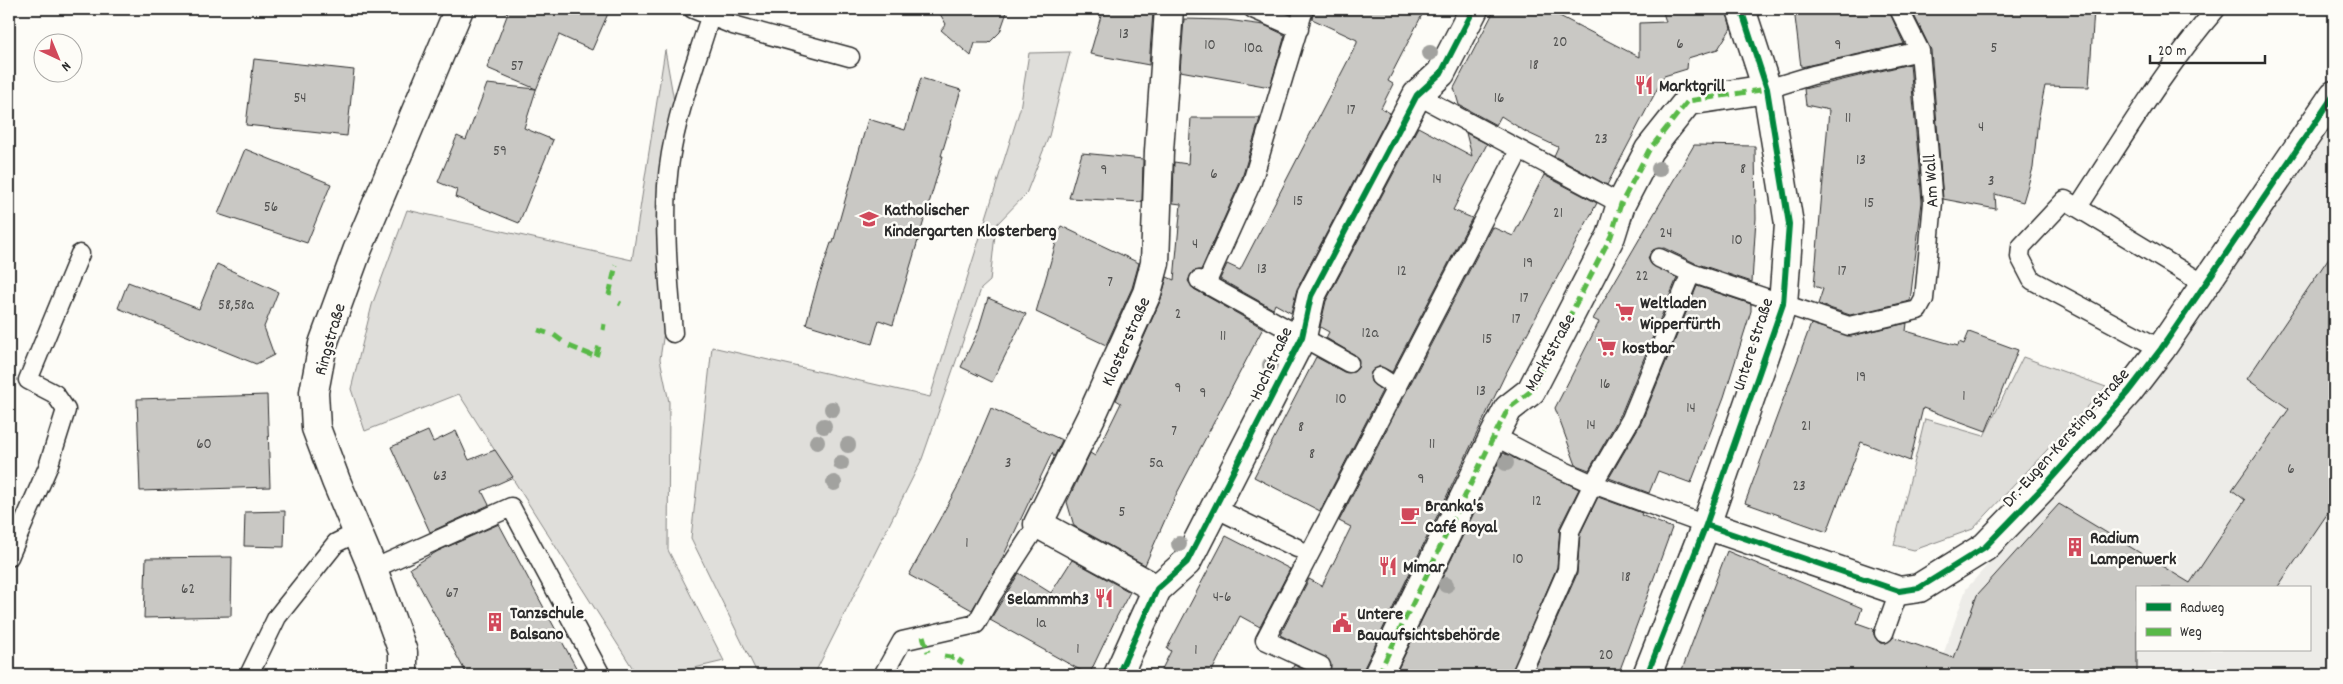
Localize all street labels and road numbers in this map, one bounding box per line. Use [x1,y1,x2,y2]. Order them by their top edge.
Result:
street label: Am Wall [1919,153,1946,208]
street label: Klosterstraße [1096,293,1158,391]
street label: Untere Straße [1728,295,1781,395]
street label: Ringstraße [309,301,354,379]
street label: Marktstraße [1520,310,1583,397]
street label: Hochstraße [1244,323,1300,405]
street label: Dr.-Eugen-Kersting-Straße [1997,363,2137,514]

